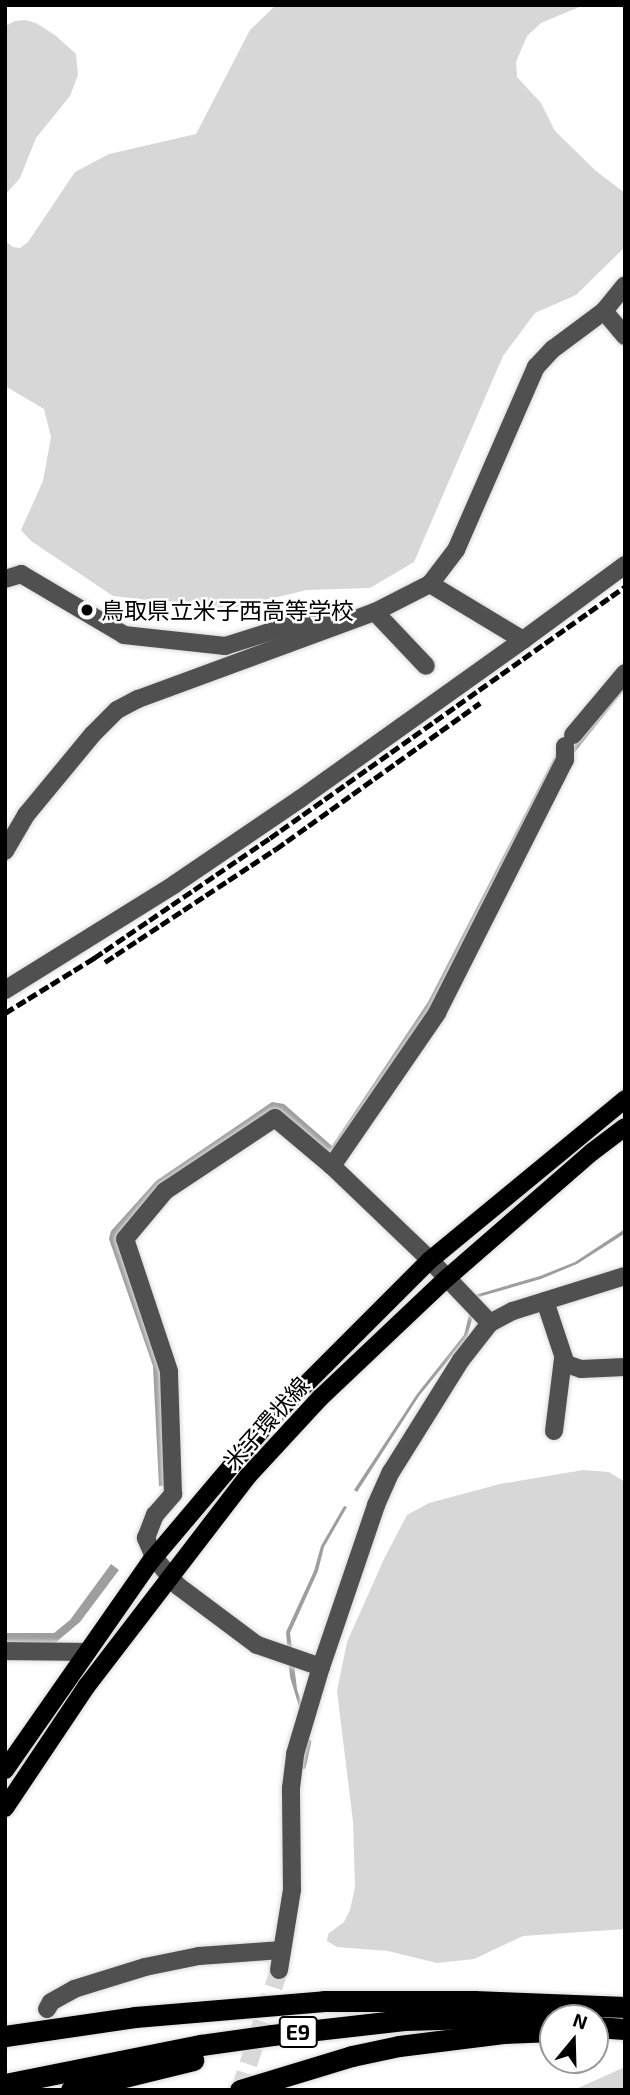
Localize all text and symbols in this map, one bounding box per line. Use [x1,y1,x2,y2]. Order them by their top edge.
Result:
place label: 鳥取県立米子西高等学校 [101,596,354,624]
marker: 鳥取県立米子西高等学校 [79,602,95,618]
street label: 米子環状線 [217,1371,315,1475]
north arrow [539,2004,609,2074]
text: N [570,2007,591,2034]
road number: E9 [277,2014,319,2050]

